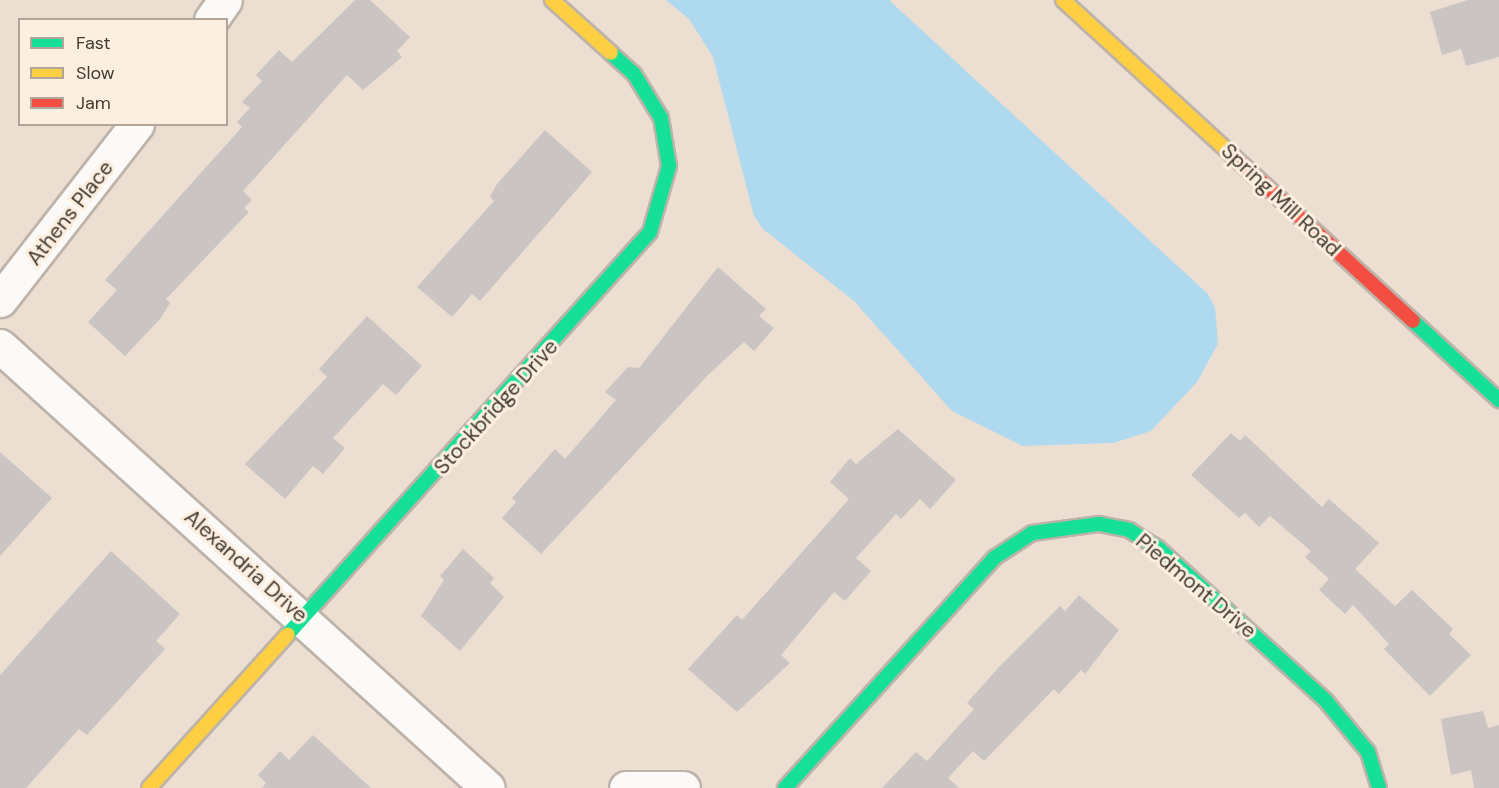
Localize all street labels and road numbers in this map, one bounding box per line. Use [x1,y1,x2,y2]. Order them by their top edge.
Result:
street label: Spring Mill Road [1216,138,1346,262]
street label: Athens Place [21,156,119,270]
street label: Stockbridge Drive [429,334,563,480]
street label: Alexandria Drive [179,504,313,628]
street label: Piedmont Drive [1131,528,1261,644]

